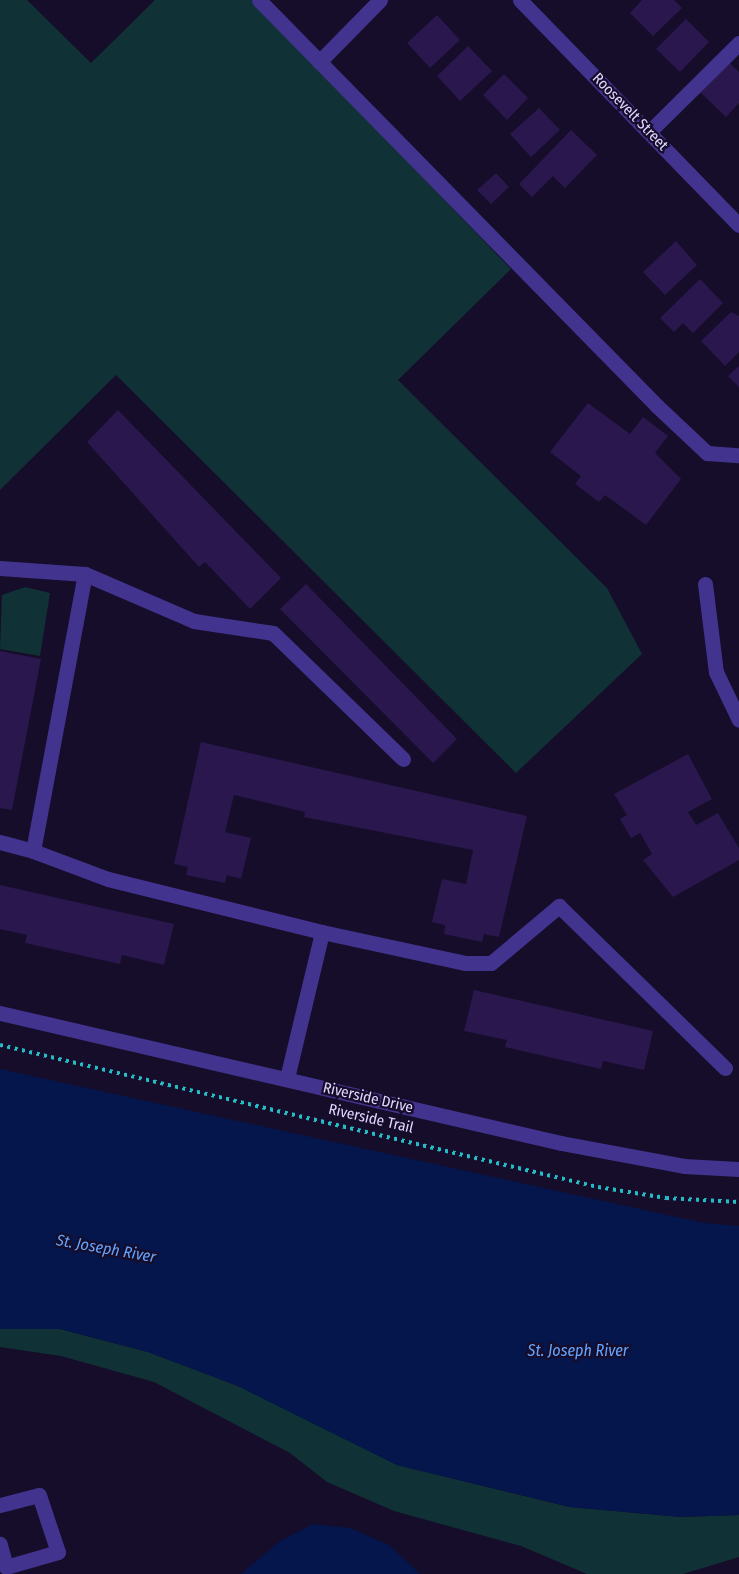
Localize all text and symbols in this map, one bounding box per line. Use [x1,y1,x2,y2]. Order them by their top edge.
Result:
street label: Roosevelt Street [589,69,671,155]
street label: Riverside Drive [321,1079,415,1117]
street label: Riverside Trail [327,1100,415,1138]
water label: St. Joseph River [55,1231,157,1267]
water label: St. Joseph River [528,1341,628,1361]

